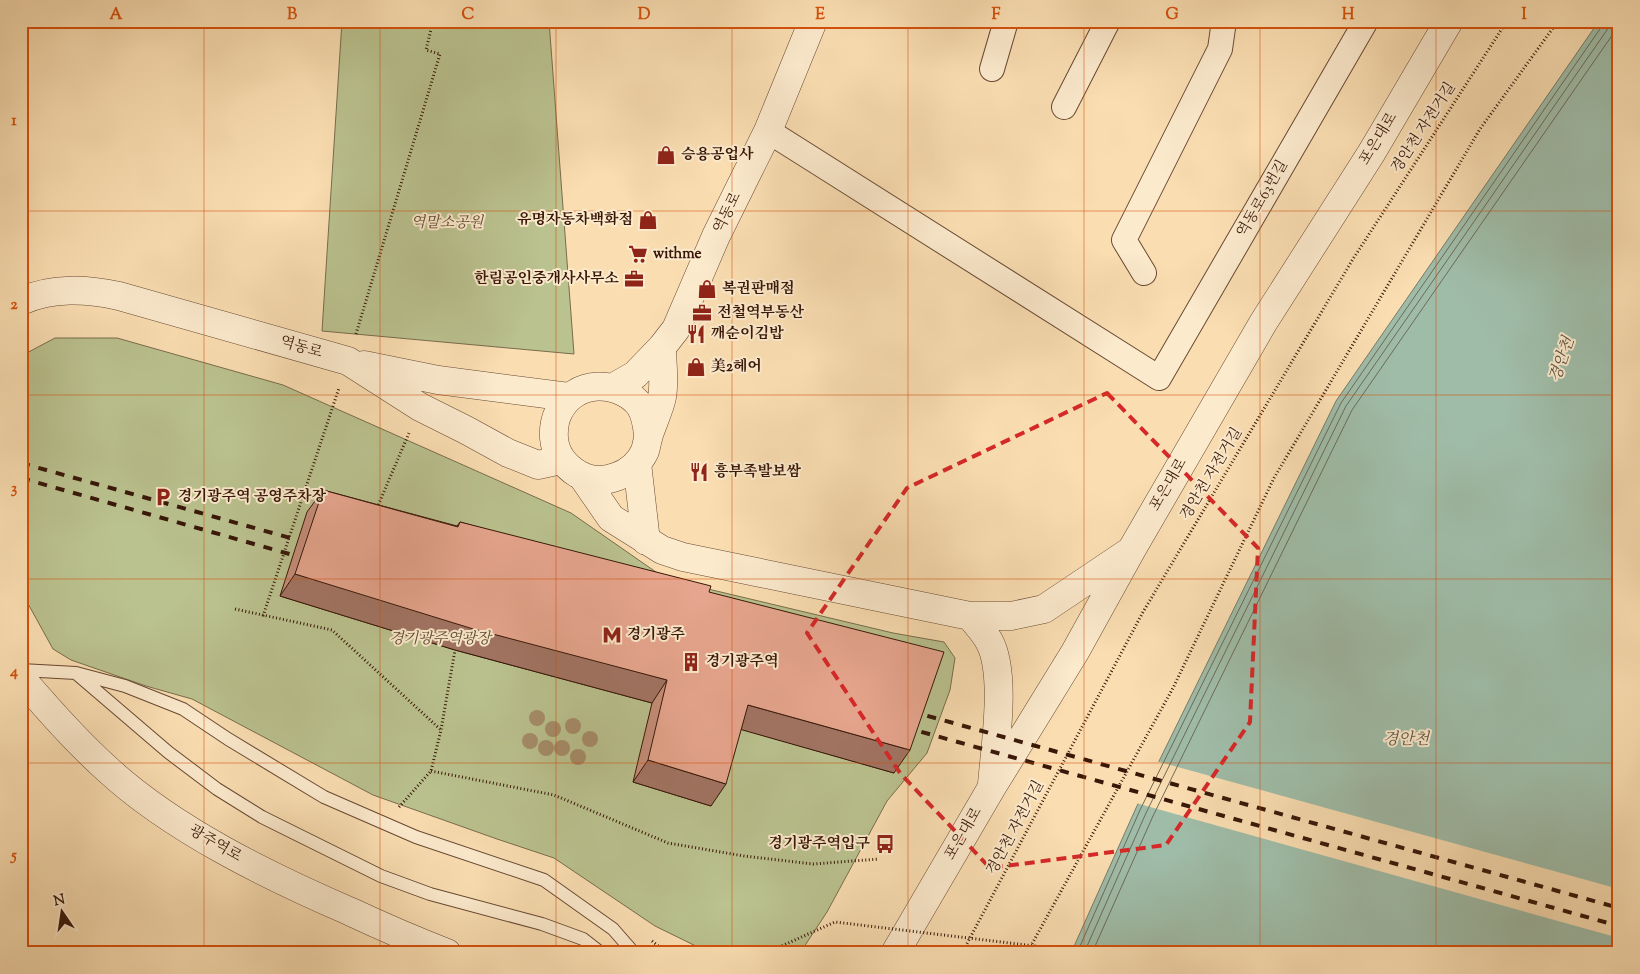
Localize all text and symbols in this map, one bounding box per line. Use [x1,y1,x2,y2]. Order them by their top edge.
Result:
text: A [110,4,123,27]
text: B [287,4,297,27]
text: C [462,4,475,27]
text: D [638,4,651,27]
text: E [815,4,825,27]
text: F [992,4,1001,27]
text: G [1165,4,1179,27]
text: H [1342,4,1355,27]
text: I [1521,4,1527,27]
street label: 경안천 자전거길 [1387,78,1461,178]
street label: 포은대로 [1355,108,1403,169]
text: 1 [11,110,17,133]
shop icon: 승용공업사 [655,144,677,166]
place label: 승용공업사 [681,145,754,166]
street label: 역동로63번길 [1232,157,1294,241]
street label: 역동로 [709,188,747,237]
shop icon: 유명자동차백화점 [637,209,659,231]
place label: 유명자동차백화점 [517,210,633,231]
park label: 역말소공원 [411,213,485,234]
supermarket icon: withme [627,243,649,265]
place label: withme [653,244,702,265]
office icon: 한림공인중개사사무소 [623,268,645,290]
place label: 한림공인중개사사무소 [474,269,620,290]
shop icon: 복권판매점 [696,278,718,300]
place label: 복권판매점 [722,279,794,300]
text: 2 [10,294,18,317]
office icon: 전철역부동산 [691,302,713,324]
place label: 전철역부동산 [717,303,804,324]
restaurant icon: 깨순이김밥 [685,323,707,345]
place label: 깨순이김밥 [711,324,784,345]
street label: 역동로 [277,332,325,364]
water label: 경안천 [1545,333,1582,386]
shop icon: 美2헤어 [685,356,707,378]
place label: 美2헤어 [711,357,762,378]
street label: 경안천 자전거길 [1176,424,1248,524]
street label: 포은대로 [1145,454,1193,515]
restaurant icon: 흥부족발보쌈 [688,461,710,483]
place label: 흥부족발보쌈 [714,462,801,483]
text: 3 [11,478,18,501]
parking icon: 경기광주역 공영주차장 [152,486,174,508]
place label: 경기광주역 공영주차장 [178,487,327,508]
metro station icon: 경기광주 [601,624,623,646]
place label: 경기광주 [627,625,685,646]
park label: 경기광주역광장 [389,629,493,650]
building icon: 경기광주역 [680,651,702,673]
place label: 경기광주역 [706,652,778,673]
text: 4 [9,661,18,684]
water label: 경안천 [1383,729,1431,752]
street label: 경안천 자전거길 [982,777,1050,879]
street label: 포은대로 [940,803,988,864]
street label: 광주역로 [185,820,246,868]
bus stop icon: 경기광주역입구 [874,833,896,855]
place label: 경기광주역입구 [769,834,871,855]
text: 5 [9,845,17,868]
north arrow [38,886,88,936]
text: N [52,890,67,912]

